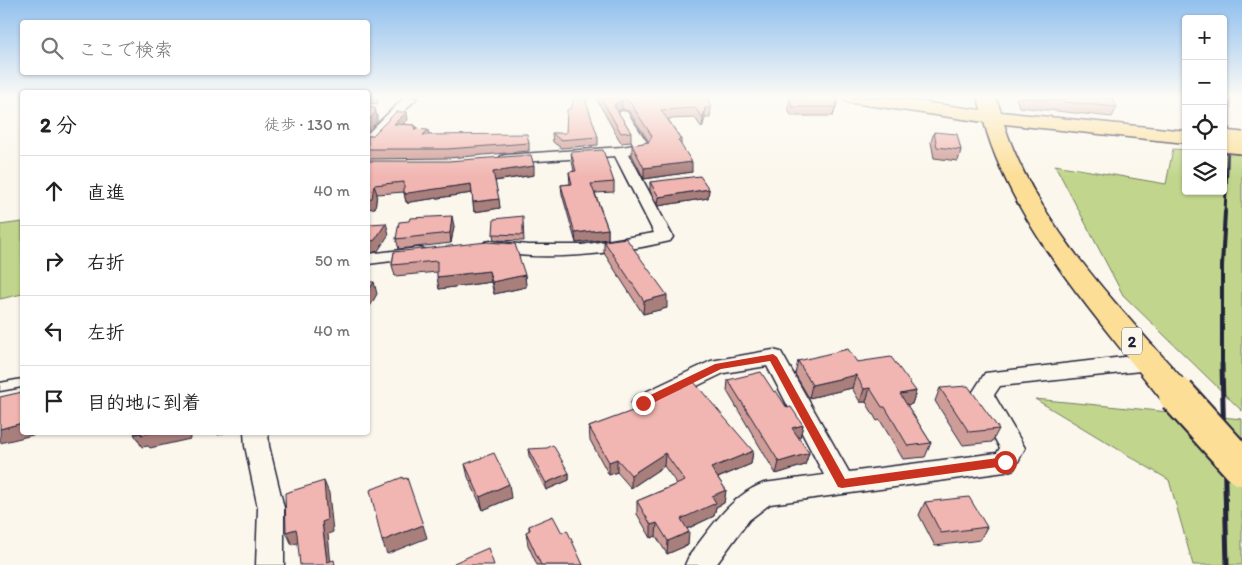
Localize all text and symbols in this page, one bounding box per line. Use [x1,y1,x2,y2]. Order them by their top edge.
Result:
map controls [1182,15,1227,195]
button: + [1182,15,1227,60]
search box [20,20,370,75]
icon: search [38,34,66,62]
text: ここで検索 [78,38,173,61]
button: − [1182,60,1227,105]
button: locate [1182,105,1227,150]
text: 2 分 [40,112,77,137]
text: 徒歩 · 130 m [264,115,350,134]
button: layers [1182,150,1227,195]
icon: ahead [40,177,68,205]
text: 直進 [87,181,125,204]
text: 40 m [313,181,350,200]
icon: right [40,247,68,275]
text: 右折 [87,251,125,274]
text: 50 m [315,251,350,270]
icon: left [40,317,68,345]
text: 左折 [87,321,125,344]
text: 40 m [313,321,350,340]
road number: 2 [1122,328,1142,354]
icon: arrive [40,387,68,415]
text: 目的地に到着 [87,391,201,414]
route end [632,392,655,415]
route start [994,451,1017,474]

